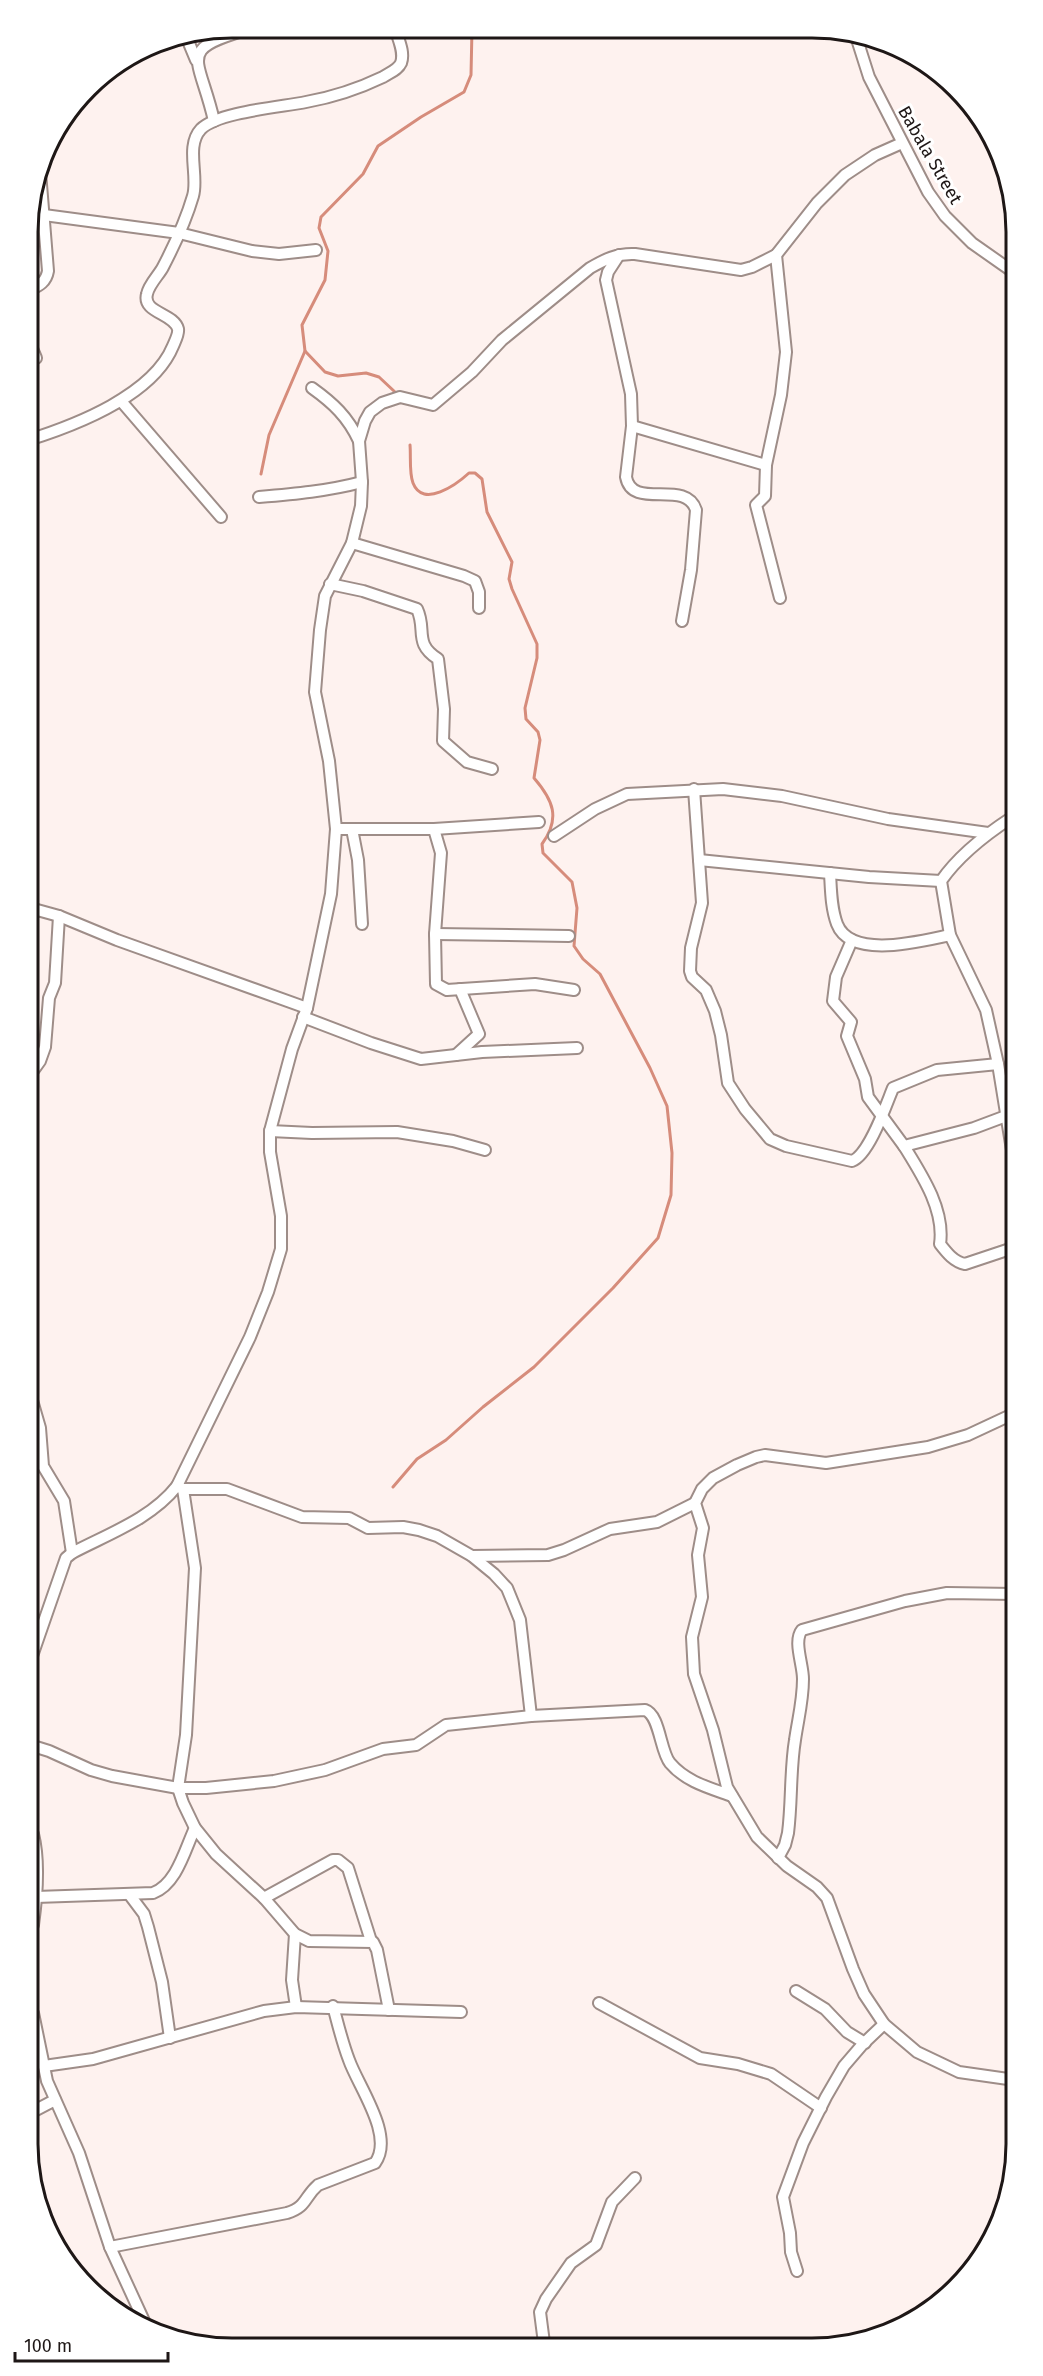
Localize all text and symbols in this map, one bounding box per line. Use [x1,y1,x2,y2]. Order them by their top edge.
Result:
street label: Babala Street [893,102,967,208]
scale bar [15,2325,168,2363]
text: 100 m [24,2335,72,2357]

